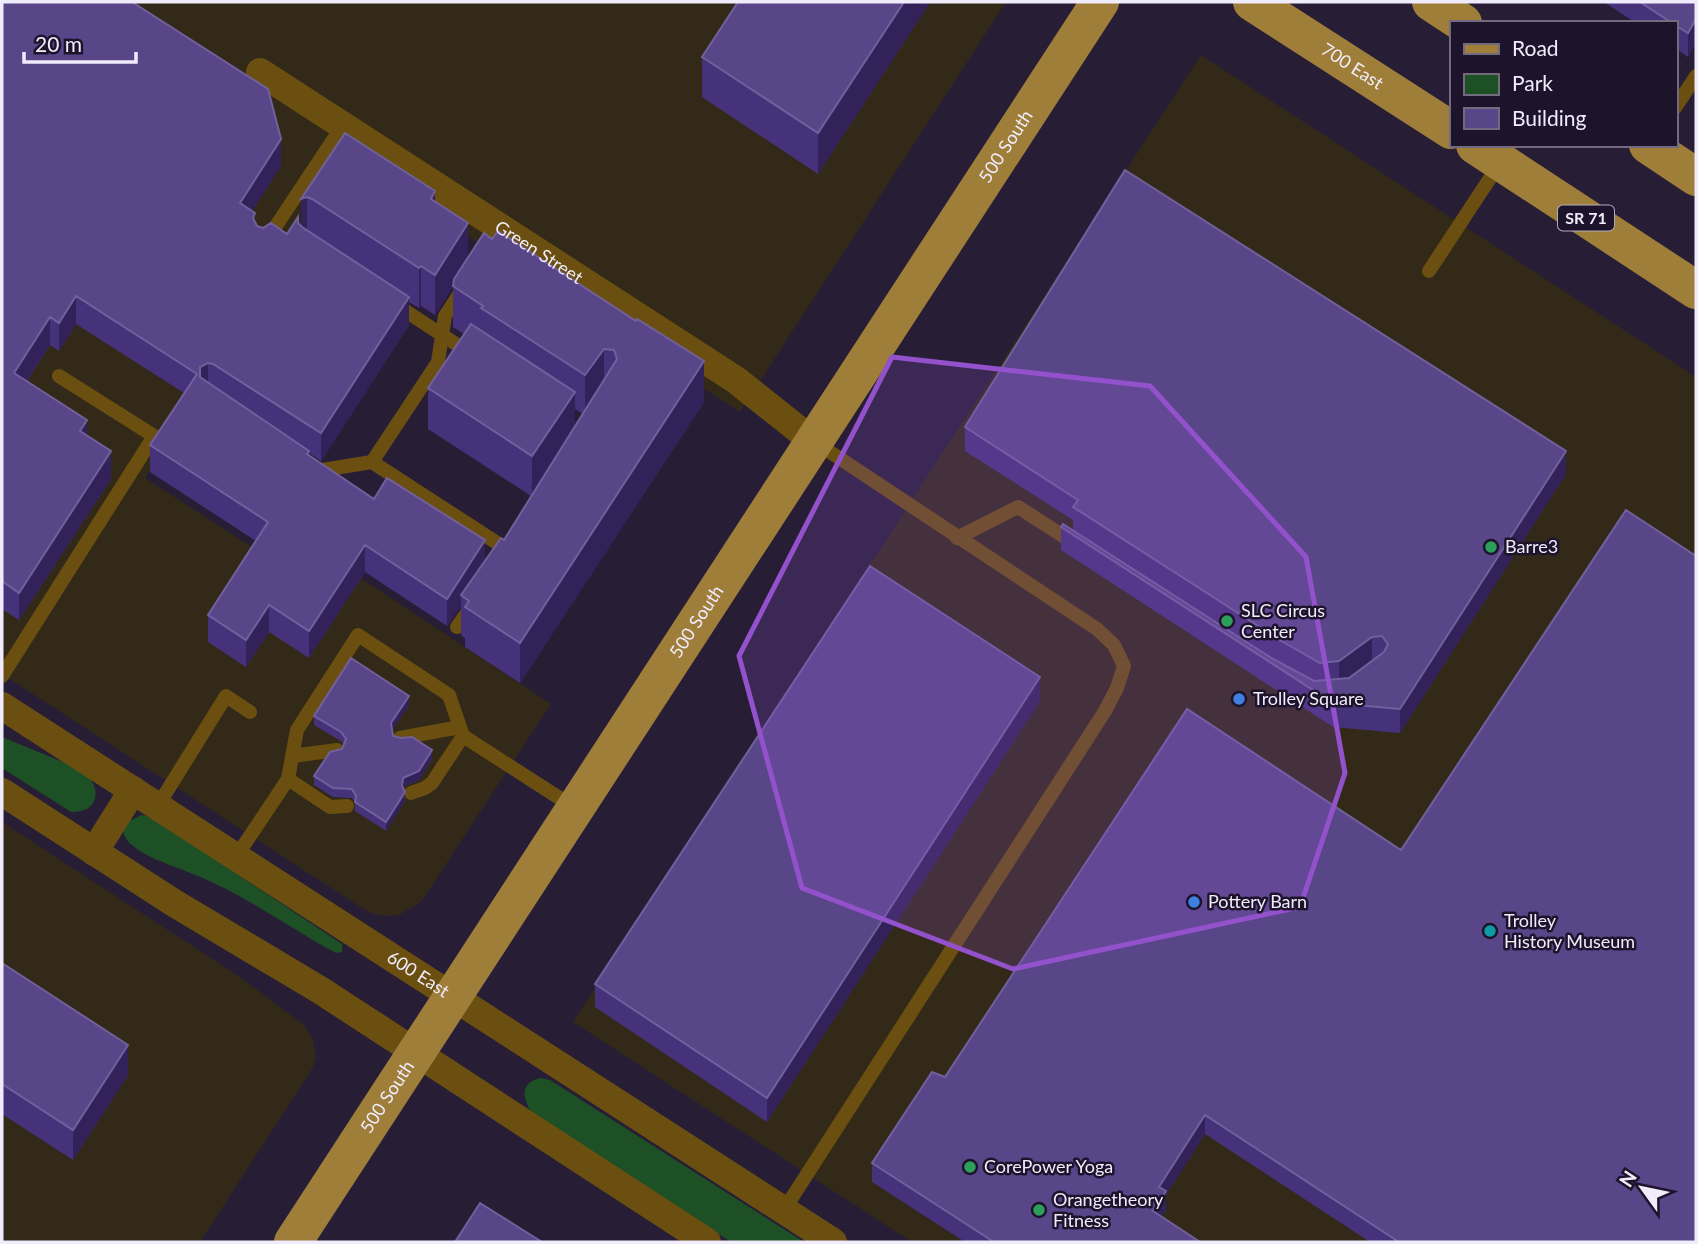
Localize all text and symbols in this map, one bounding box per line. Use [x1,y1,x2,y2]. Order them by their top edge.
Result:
scale bar [24,21,136,65]
legend [1450,21,1677,147]
text: 20 m [35,31,82,56]
text: Road [1512,35,1559,60]
street label: 700 East [1317,37,1388,94]
text: Park [1512,70,1553,95]
street label: 500 South [973,105,1037,187]
text: Building [1512,105,1587,130]
road number: SR 71 [1558,206,1614,230]
street label: Green Street [491,215,588,288]
place label: Barre3 [1505,535,1558,557]
marker: Barre3 [1483,539,1499,555]
street label: 500 South [664,581,728,662]
place label: SLC Circus Center [1241,599,1325,642]
marker: SLC Circus Center [1219,613,1235,629]
place label: Trolley Square [1253,687,1364,709]
marker: Trolley Square [1231,691,1247,707]
place label: Pottery Barn [1208,890,1307,912]
marker: Pottery Barn [1186,894,1202,910]
place label: Trolley History Museum [1504,909,1635,952]
marker: Trolley History Museum [1482,923,1498,939]
street label: 600 East [383,945,454,1002]
street label: 500 South [355,1056,418,1137]
north arrow [1607,1153,1677,1223]
place label: CorePower Yoga [984,1155,1113,1177]
marker: CorePower Yoga [962,1159,978,1175]
text: N [1614,1166,1641,1191]
place label: Orangetheory Fitness [1053,1188,1164,1231]
marker: Orangetheory Fitness [1031,1202,1047,1218]

